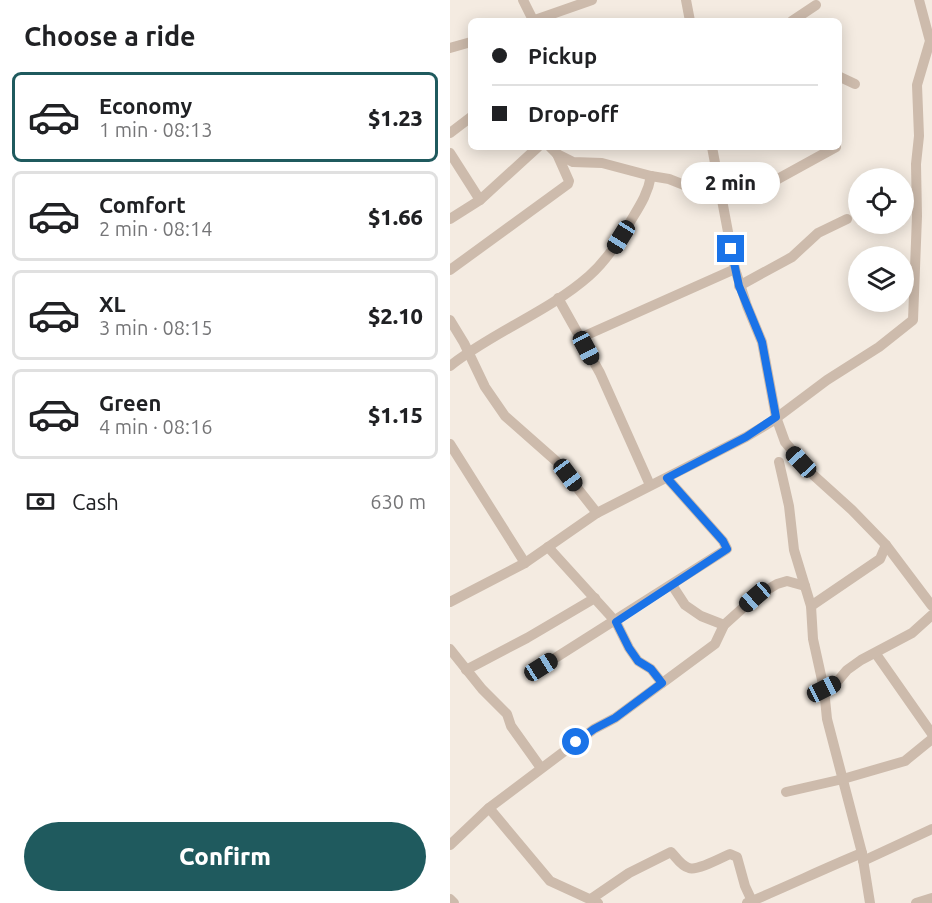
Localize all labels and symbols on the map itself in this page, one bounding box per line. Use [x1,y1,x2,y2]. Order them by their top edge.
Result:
callout: 2 min [682,162,780,204]
car [604,217,638,257]
route end [717,235,744,262]
car [570,328,602,368]
car [782,443,820,481]
car [550,455,586,495]
car [736,578,774,616]
car [521,650,561,684]
car [804,673,844,705]
route start [562,728,589,755]

